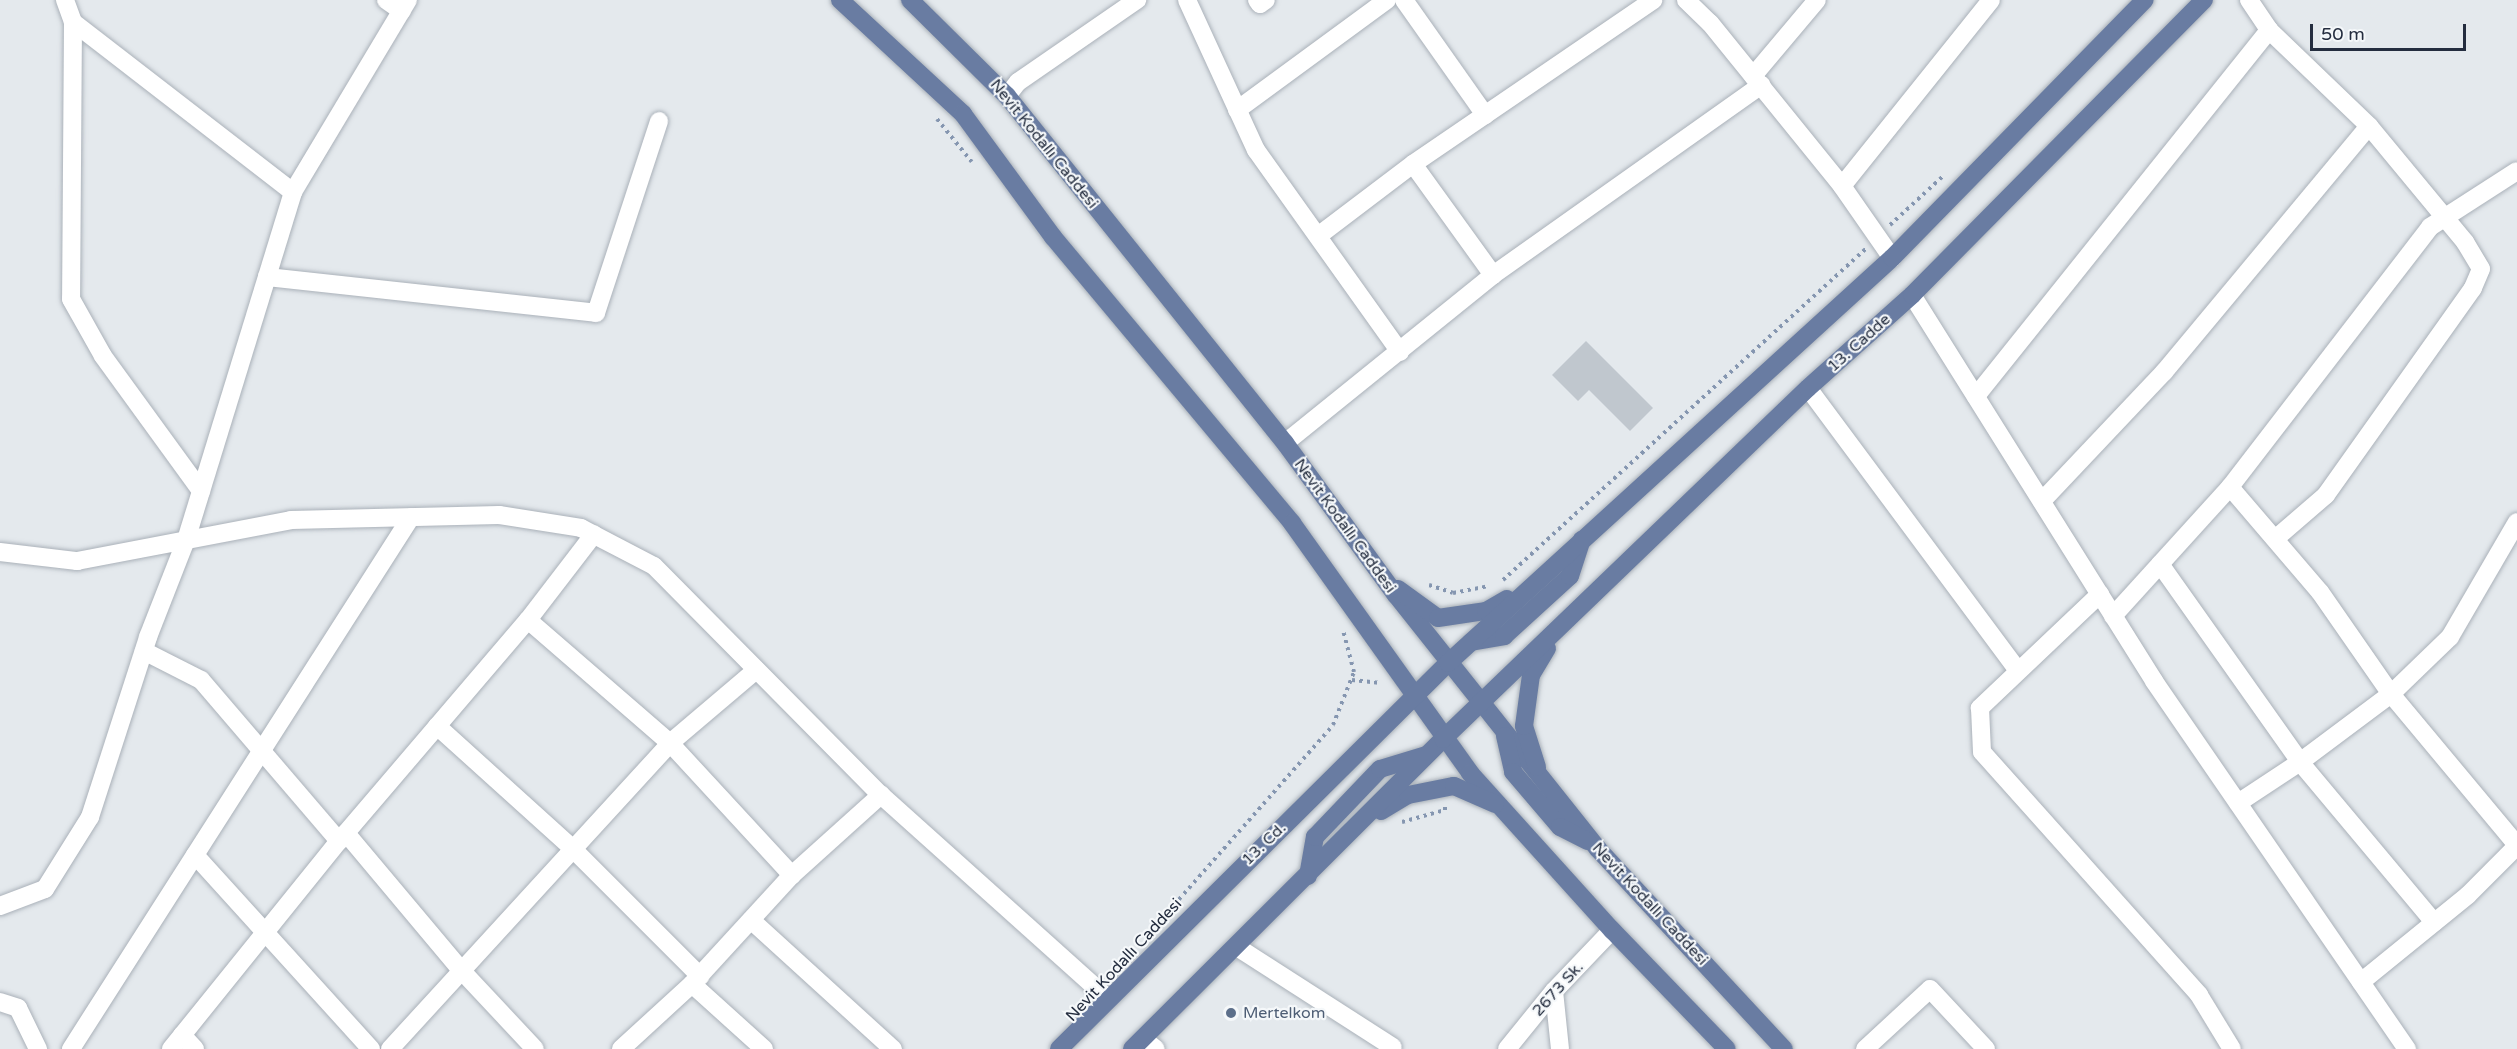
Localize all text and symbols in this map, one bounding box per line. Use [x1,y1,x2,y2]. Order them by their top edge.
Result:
scale bar [2313,12,2469,50]
text: 50 m [2321,23,2365,45]
street label: Nevit Kodallı Caddesi [986,75,1102,213]
street label: 13. Cadde [1824,310,1894,376]
street label: Nevit Kodallı Caddesi [1290,455,1400,597]
street label: 13. Cd. [1238,818,1290,870]
street label: Nevit Kodallı Caddesi [1588,839,1712,969]
street label: Nevit Kodallı Caddesi [1062,895,1186,1025]
street label: 2673 Sk. [1528,958,1588,1020]
place label: Mertelkom [1243,1003,1325,1023]
marker: Mertelkom [1224,1006,1238,1020]

